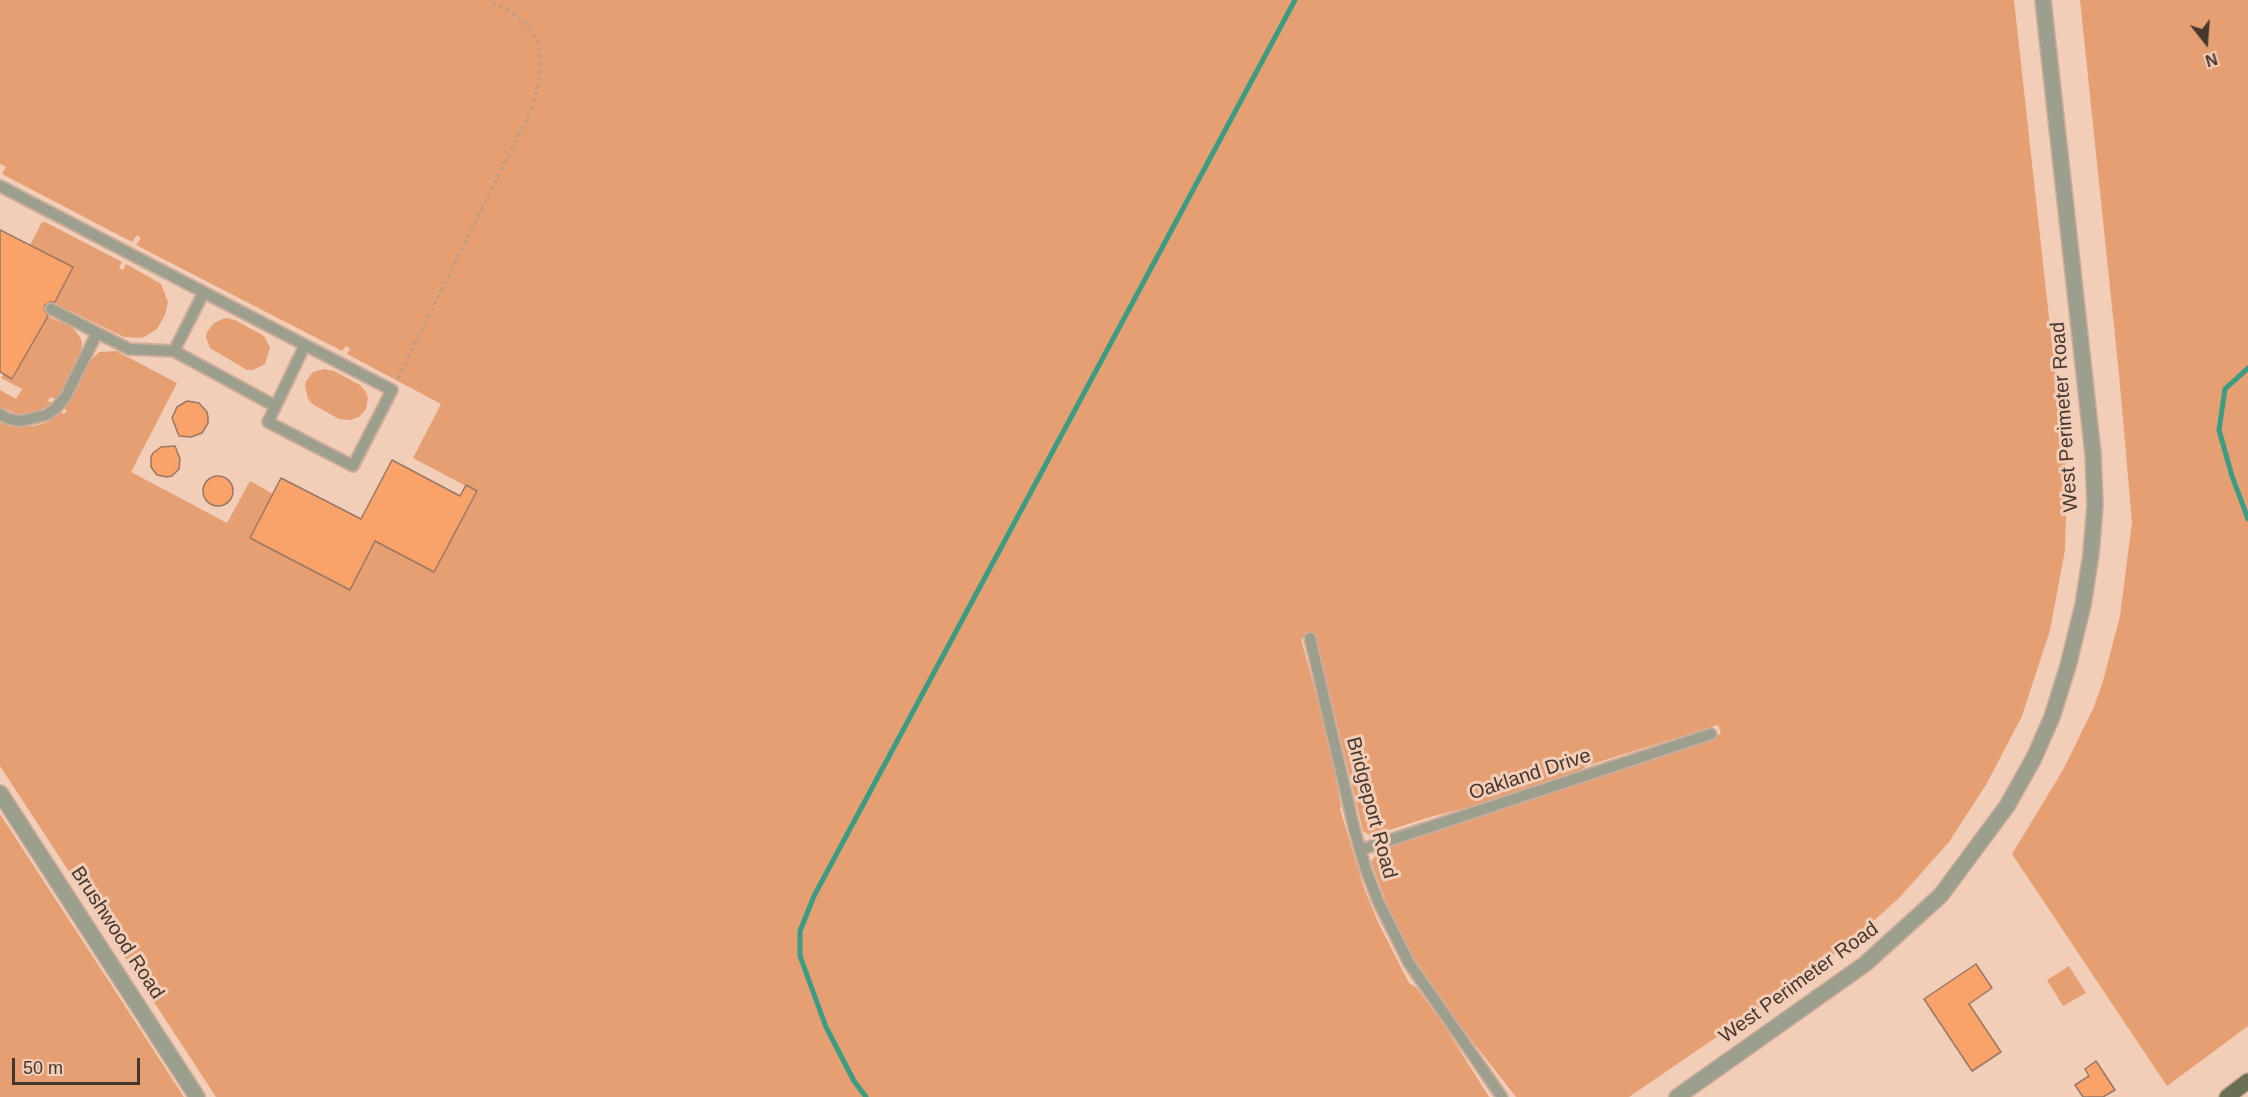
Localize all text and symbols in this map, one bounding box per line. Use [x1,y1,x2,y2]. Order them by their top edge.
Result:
north arrow [2176,12,2236,72]
text: N [2203,50,2219,70]
street label: West Perimeter Road [2046,321,2084,513]
street label: Bridgeport Road [1341,735,1401,881]
street label: Oakland Drive [1466,744,1594,806]
street label: Brushwood Road [65,862,169,1004]
street label: West Perimeter Road [1715,917,1883,1049]
scale bar [15,1046,142,1084]
text: 50 m [23,1058,63,1078]

